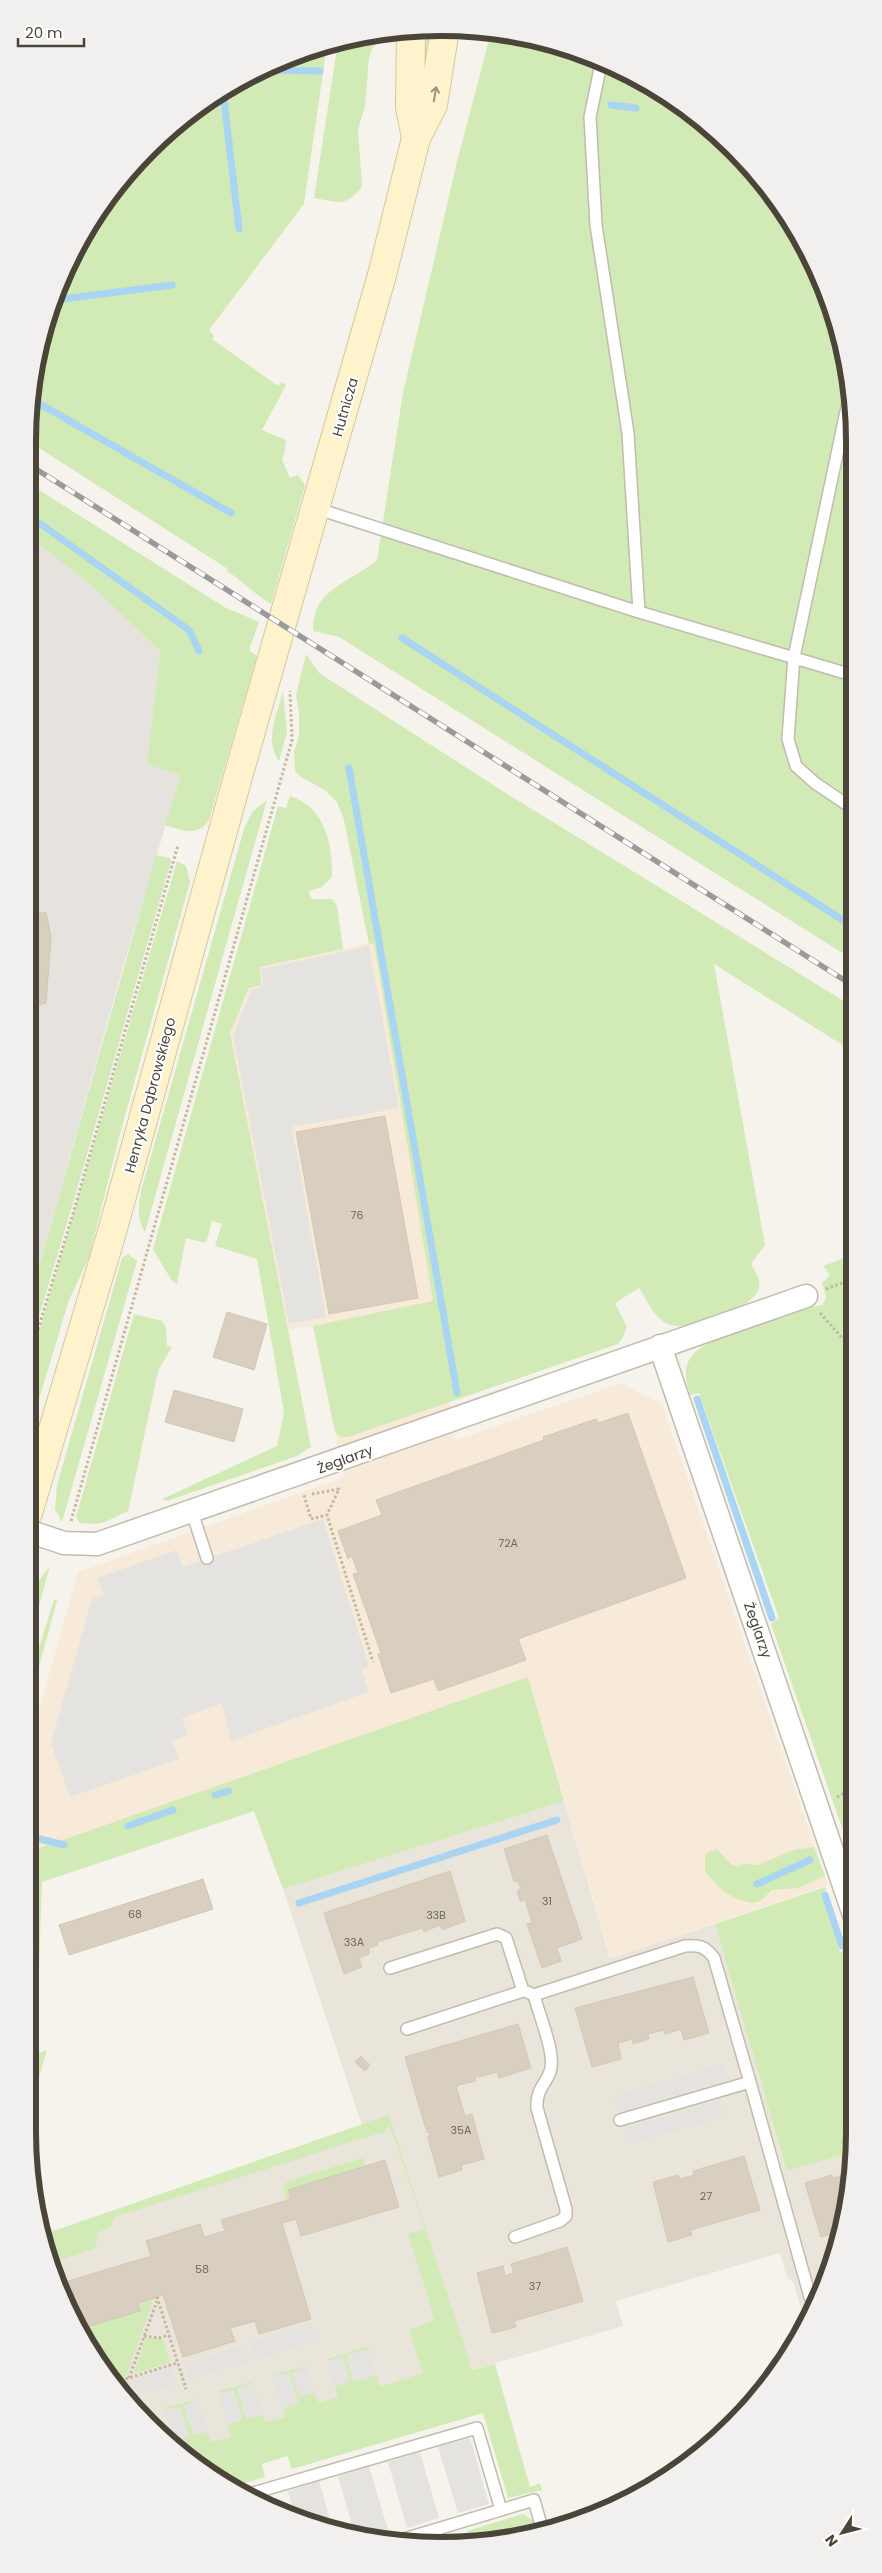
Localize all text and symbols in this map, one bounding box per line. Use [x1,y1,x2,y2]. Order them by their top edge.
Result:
scale bar [18,15,84,47]
text: 20 m [25,22,63,43]
one-way arrow [430,86,440,102]
street label: Hutnicza [327,375,363,439]
street label: Henryka Dąbrowskiego [120,1015,180,1175]
house number: 76 [351,1207,364,1223]
street label: Żeglarzy [314,1440,376,1478]
house number: 72A [498,1535,518,1551]
street label: Żeglarzy [739,1599,777,1661]
house number: 31 [542,1893,552,1909]
house number: 68 [128,1906,142,1922]
house number: 33B [426,1907,446,1923]
house number: 33A [344,1934,365,1950]
house number: 35A [451,2122,472,2138]
house number: 27 [700,2188,712,2204]
house number: 58 [195,2261,209,2277]
house number: 37 [529,2278,541,2294]
north arrow [817,2508,867,2558]
text: N [820,2531,843,2551]

